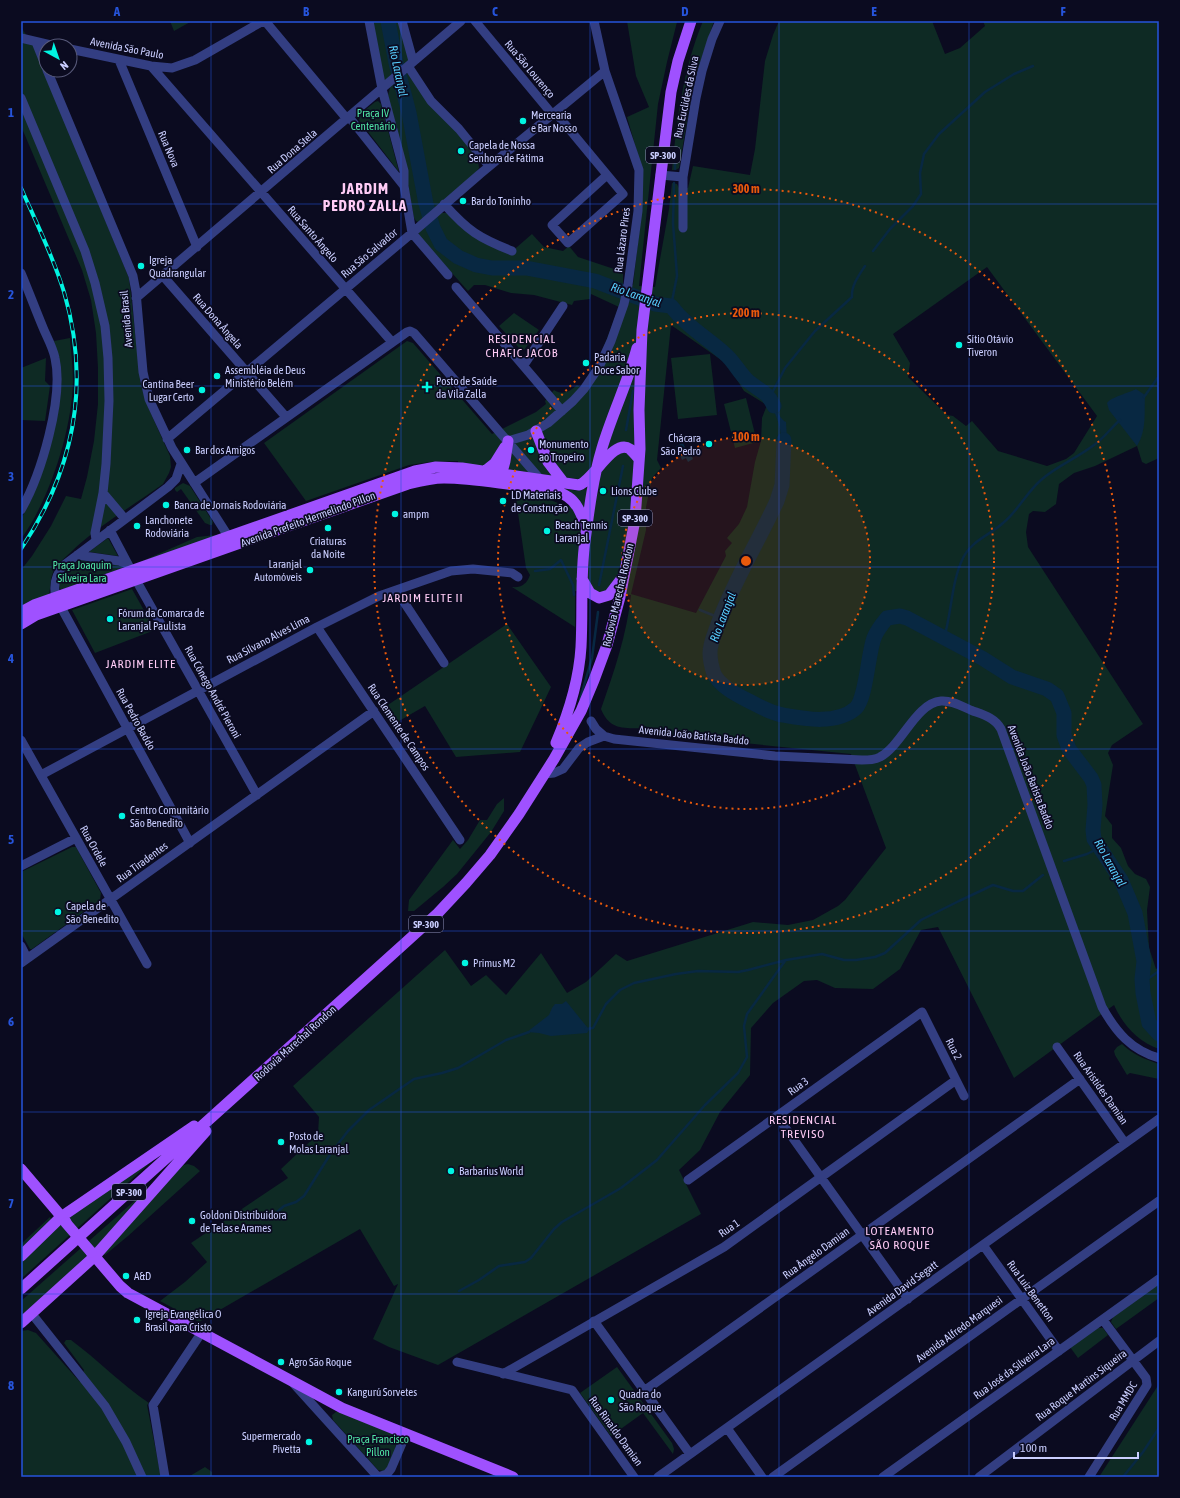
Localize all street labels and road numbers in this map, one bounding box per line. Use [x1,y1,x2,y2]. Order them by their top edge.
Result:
street label: Avenida São Paulo [89,35,165,61]
street label: Rua São Lourenço [502,38,558,100]
street label: Rua Euclides da Silva [671,55,701,139]
street label: Rua Dona Stela [265,126,319,176]
street label: Rua Nova [156,129,182,169]
road number: SP-300 [646,147,680,163]
street label: Rua Santo Ângelo [285,203,341,265]
street label: Rua Lázaro Pires [612,207,632,273]
street label: Rua São Salvador [338,226,400,280]
street label: Avenida Brasil [118,290,134,348]
street label: Rua Dona Ângela [191,291,245,351]
street label: Avenida Prefeito Hermelindo Pillon [239,489,377,549]
road number: SP-300 [618,510,652,526]
street label: Rodovia Marechal Rondon [600,542,636,648]
street label: Rua Silvano Alves Lima [225,612,311,666]
street label: Rua Cônego André Pieroni [183,644,243,740]
street label: Rua Clemente de Campos [366,681,433,773]
street label: Rua Pedro Baddo [114,686,158,752]
street label: Avenida João Batista Baddo [638,723,750,747]
street label: Avenida João Batista Baddo [1006,723,1056,831]
street label: Rua Ordele [78,823,110,869]
street label: Rua Tiradentes [114,839,170,885]
road number: SP-300 [409,916,443,932]
street label: Rodovia Marechal Rondon [252,1003,338,1083]
street label: Rua 2 [944,1036,964,1062]
street label: Rua Aristides Damian [1071,1049,1131,1127]
street label: Rua 3 [785,1075,811,1097]
road number: SP-300 [112,1184,146,1200]
street label: Rua 1 [716,1217,742,1239]
street label: Rua Ângelo Damian [780,1225,852,1281]
street label: Avenida David Segatt [864,1258,940,1318]
street label: Rua Luiz Benetton [1005,1258,1057,1324]
street label: Avenida Alfredo Marquesi [914,1294,1004,1364]
street label: Rua José da Silveira Lara [971,1335,1057,1401]
street label: Rua Roque Martins Siqueira [1033,1347,1129,1423]
street label: Rua MMDC [1107,1379,1139,1423]
street label: Rua Rinaldo Damian [587,1394,645,1468]

